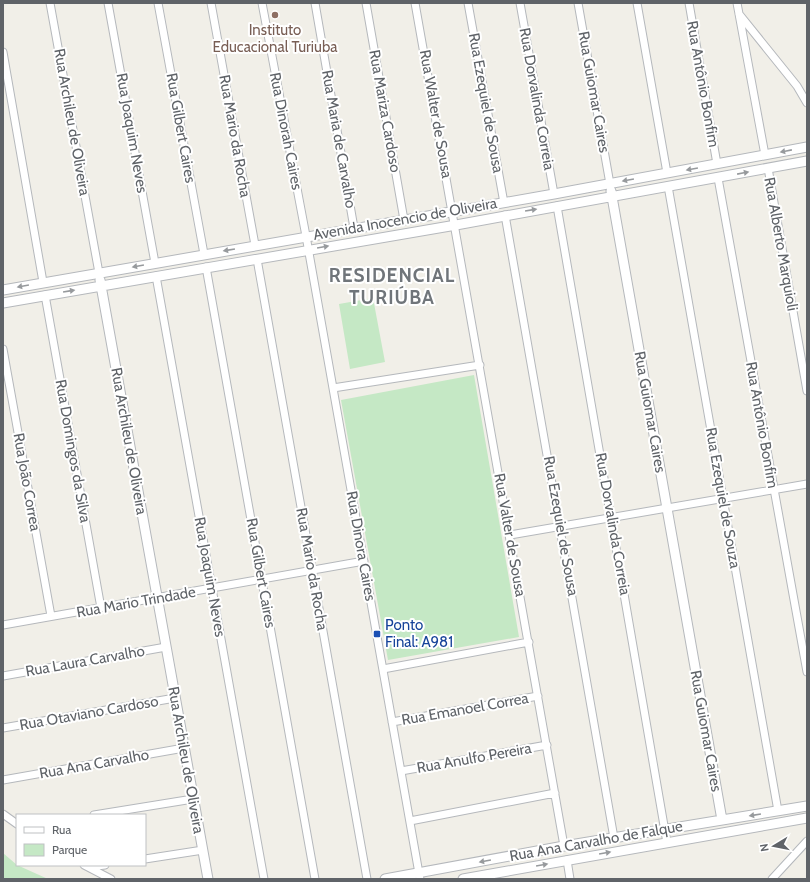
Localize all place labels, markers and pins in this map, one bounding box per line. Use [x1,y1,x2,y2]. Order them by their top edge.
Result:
marker: Instituto Educacional Turiuba [270,10,280,20]
place label: Instituto Educacional Turiuba [213,21,338,56]
place label: Ponto Final: A981 [385,616,453,651]
marker: Ponto Final: A981 [372,629,382,639]

